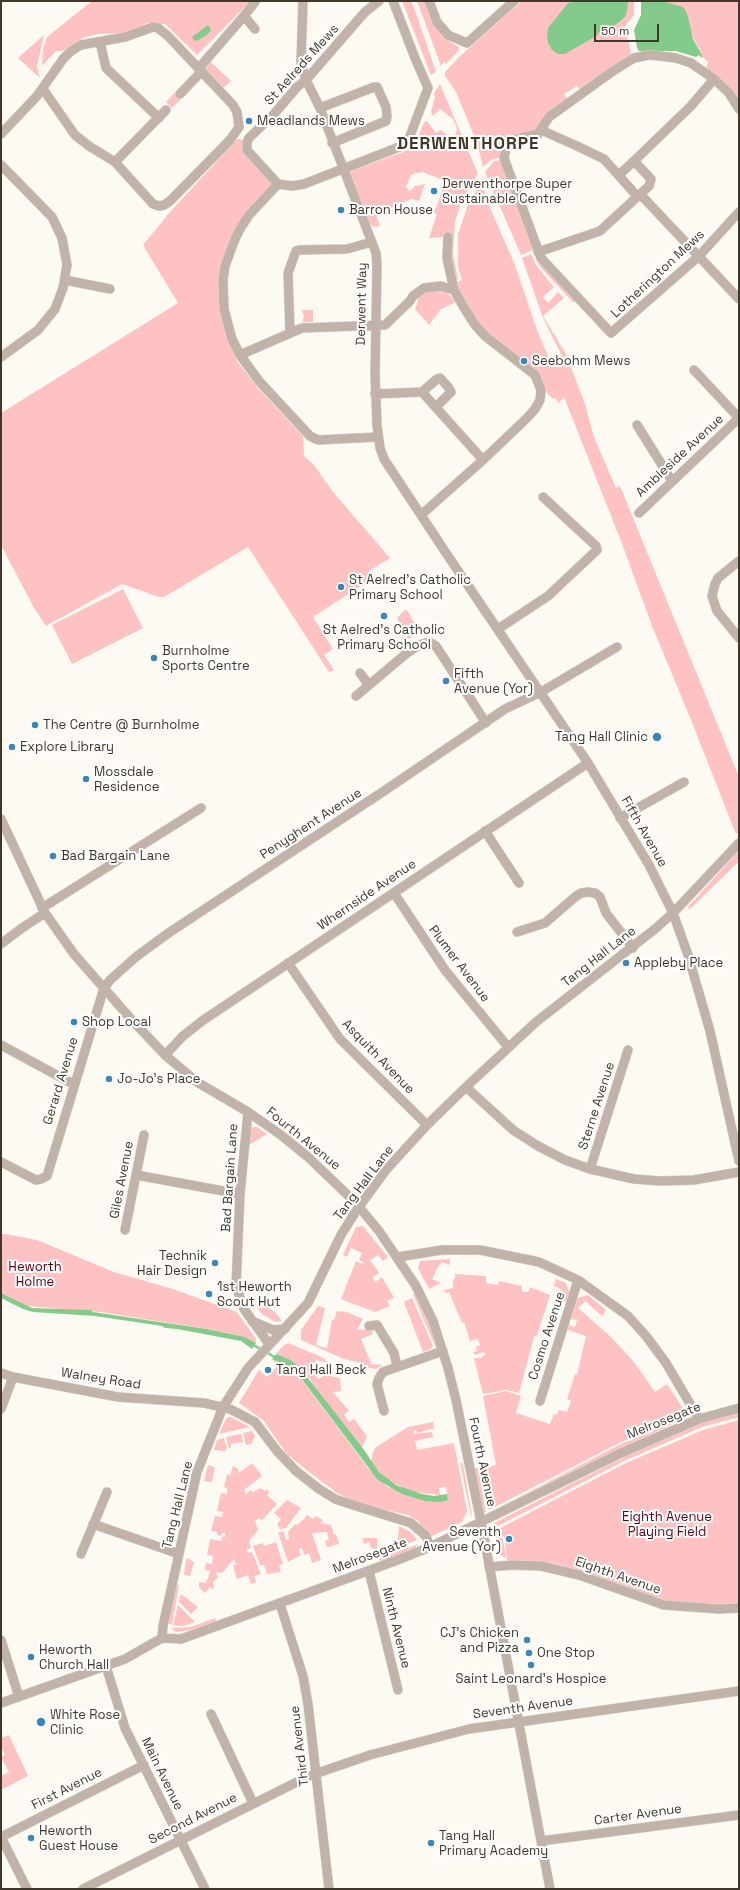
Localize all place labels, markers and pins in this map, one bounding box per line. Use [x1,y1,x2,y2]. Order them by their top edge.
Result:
place label: Meadlands Mews [257,113,365,129]
marker: Meadlands Mews [244,116,254,126]
place label: Derwenthorpe Super Sustainable Centre [442,176,572,207]
marker: Derwenthorpe Super Sustainable Centre [429,186,439,196]
place label: Barron House [349,202,433,218]
marker: Barron House [336,205,346,215]
place label: Seebohm Mews [532,353,630,369]
marker: Seebohm Mews [519,356,529,366]
place label: St Aelred's Catholic Primary School [349,572,471,603]
marker: St Aelred's Catholic Primary School [336,582,346,592]
marker: St Aelred’s Catholic Primary School [379,611,389,621]
place label: St Aelred’s Catholic Primary School [323,622,445,653]
place label: Burnholme Sports Centre [162,643,250,674]
marker: Burnholme Sports Centre [149,653,159,663]
place label: Fifth Avenue (Yor) [454,666,533,697]
marker: Fifth Avenue (Yor) [441,676,451,686]
place label: The Centre @ Burnholme [43,717,199,733]
marker: The Centre @ Burnholme [30,720,40,730]
place label: Tang Hall Clinic [555,729,648,745]
marker: Tang Hall Clinic [651,731,663,743]
place label: Explore Library [20,739,114,755]
marker: Explore Library [7,742,17,752]
place label: Mossdale Residence [94,764,159,795]
marker: Mossdale Residence [81,774,91,784]
place label: Bad Bargain Lane [61,848,170,864]
marker: Bad Bargain Lane [48,851,58,861]
place label: Appleby Place [634,955,723,971]
marker: Appleby Place [621,958,631,968]
place label: Shop Local [82,1014,151,1030]
marker: Shop Local [69,1017,79,1027]
place label: Jo-Jo's Place [117,1071,200,1087]
marker: Jo-Jo's Place [104,1074,114,1084]
place label: Technik Hair Design [137,1248,207,1279]
marker: Technik Hair Design [210,1258,220,1268]
place label: 1st Heworth Scout Hut [217,1279,292,1310]
marker: 1st Heworth Scout Hut [204,1289,214,1299]
place label: Tang Hall Beck [276,1362,366,1378]
marker: Tang Hall Beck [263,1365,273,1375]
place label: Seventh Avenue (Yor) [422,1524,501,1555]
marker: Seventh Avenue (Yor) [504,1534,514,1544]
place label: CJ's Chicken and Pizza [440,1625,519,1656]
marker: CJ's Chicken and Pizza [522,1635,532,1645]
place label: Heworth Church Hall [39,1642,109,1673]
place label: One Stop [537,1645,595,1661]
marker: One Stop [524,1648,534,1658]
marker: Heworth Church Hall [26,1652,36,1662]
marker: Saint Leonard's Hospice [526,1660,536,1670]
place label: Saint Leonard's Hospice [456,1671,606,1687]
place label: White Rose Clinic [50,1707,120,1738]
marker: White Rose Clinic [35,1716,47,1728]
place label: Heworth Guest House [39,1823,118,1854]
place label: Tang Hall Primary Academy [439,1828,548,1859]
marker: Heworth Guest House [26,1833,36,1843]
marker: Tang Hall Primary Academy [426,1838,436,1848]

